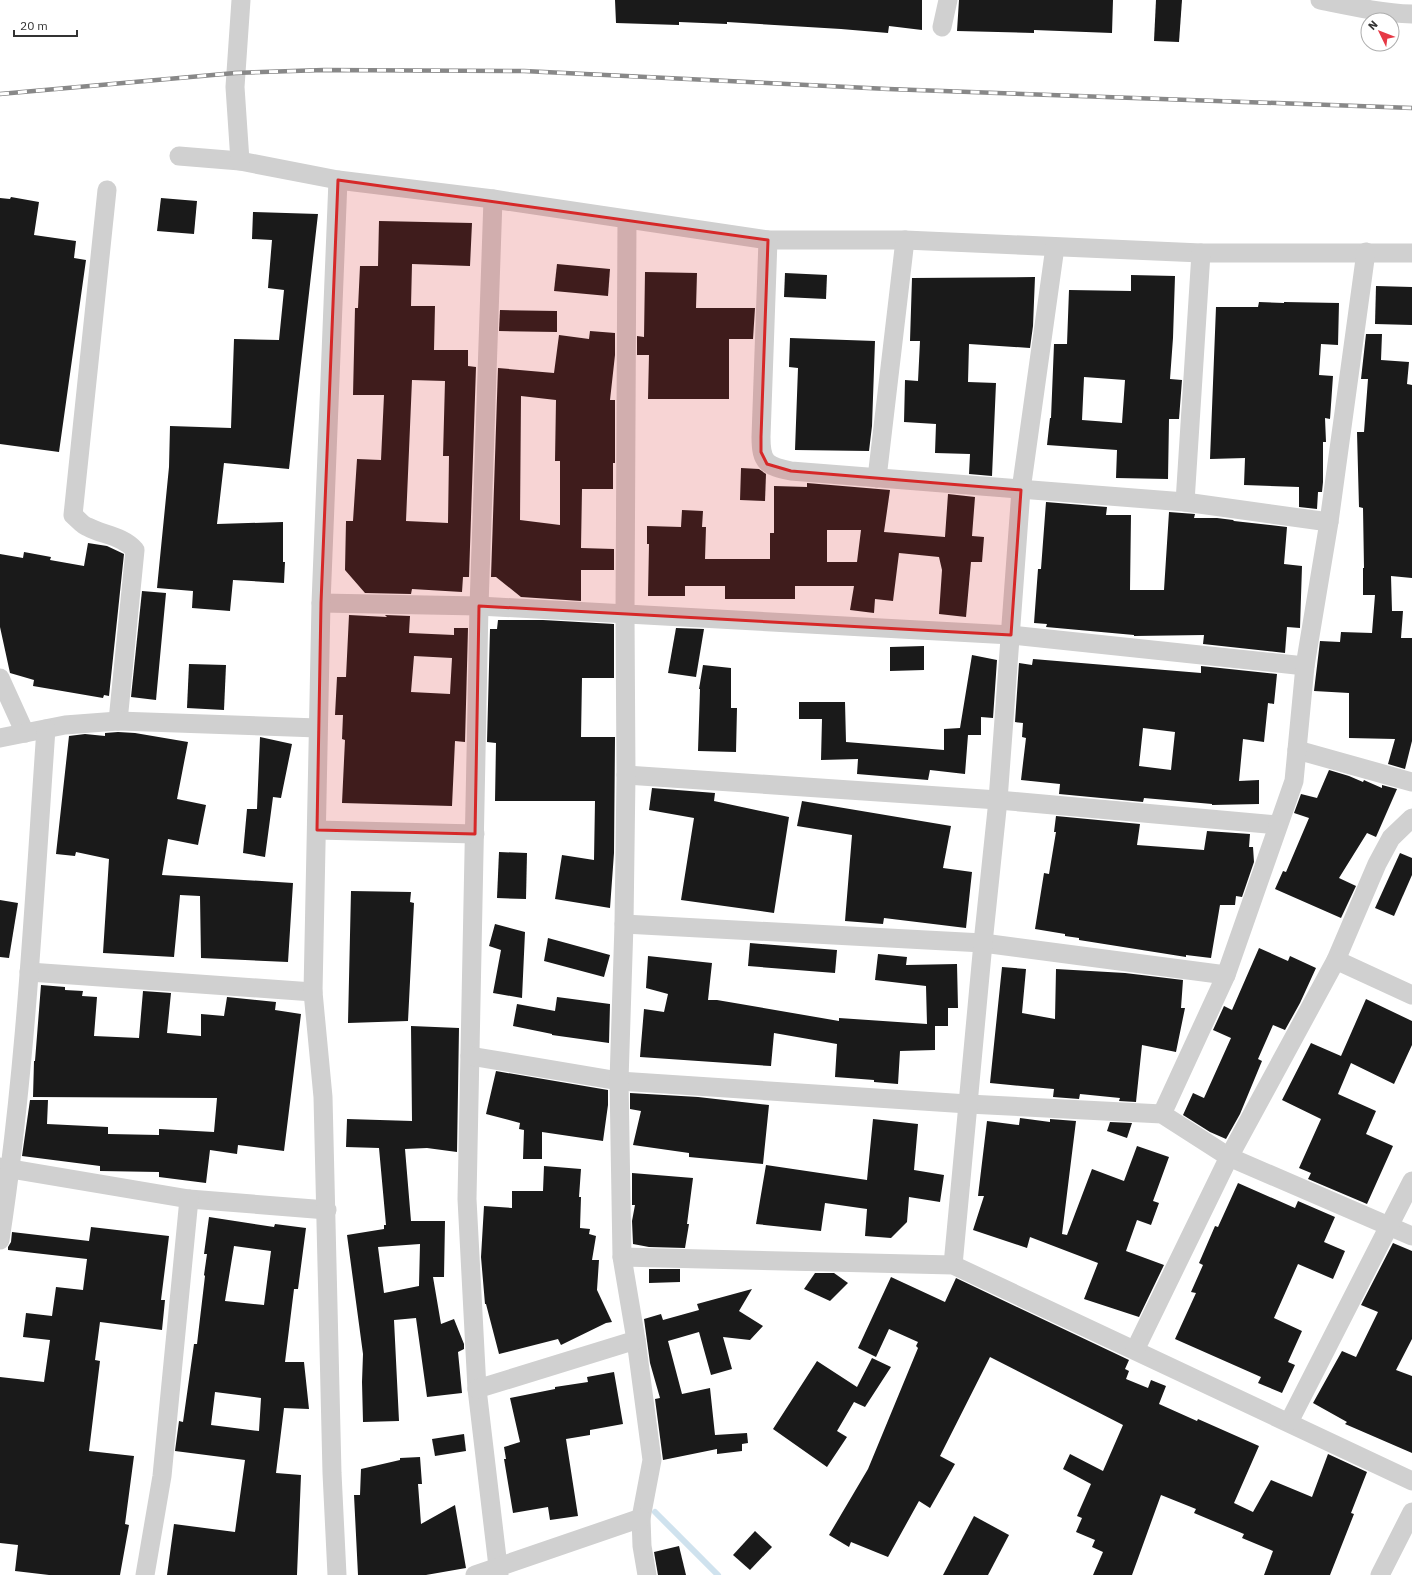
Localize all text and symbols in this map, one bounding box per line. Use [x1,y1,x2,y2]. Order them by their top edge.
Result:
scale bar [14,12,77,38]
north arrow [1360,12,1400,52]
text: N [1365,17,1381,33]
text: 20 m [20,18,48,33]

